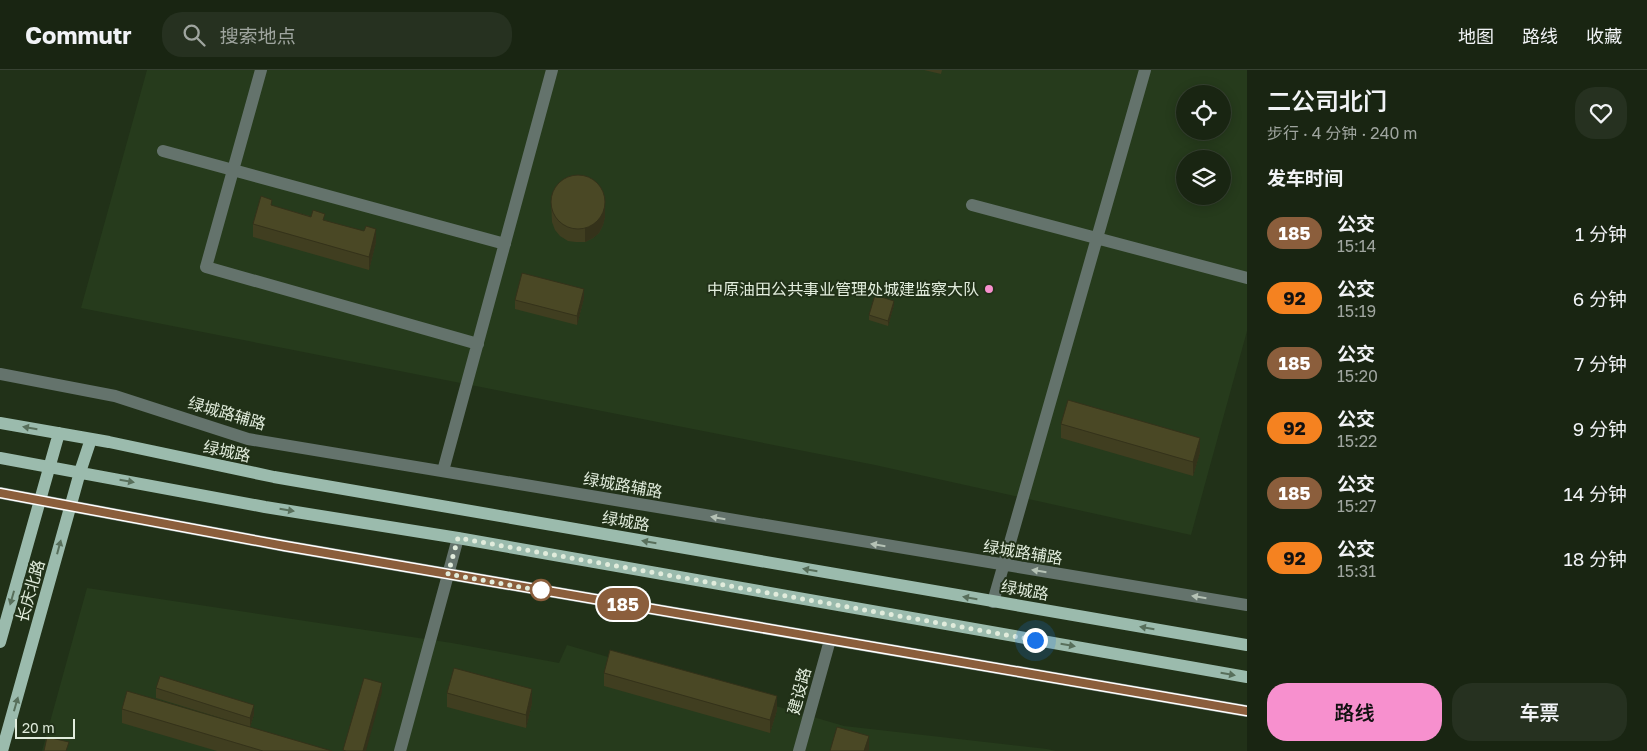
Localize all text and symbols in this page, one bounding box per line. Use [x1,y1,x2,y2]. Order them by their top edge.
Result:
search box [162,12,512,57]
text: Commutr [25,20,132,49]
icon: search [180,21,208,49]
text: 搜索地点 [220,24,296,47]
text: 地图 [1458,25,1494,47]
text: 路线 [1522,25,1558,47]
text: 收藏 [1586,25,1622,47]
map controls [1176,85,1231,205]
button: locate [1176,85,1231,140]
text: 二公司北门 [1267,86,1387,115]
button: heart [1575,87,1627,139]
text: 步行 · 4 分钟 · 240 m [1267,123,1417,143]
button: layers [1176,150,1231,205]
text: 发车时间 [1267,166,1343,189]
text: 公交 [1337,212,1375,235]
text: 185 [1279,222,1310,244]
text: 1 分钟 [1575,222,1627,245]
text: 15:14 [1337,236,1376,256]
text: 公交 [1337,277,1375,300]
place label: 中原油田公共事业管理处城建监察大队 [707,279,979,299]
marker: 中原油田公共事业管理处城建监察大队 [983,283,995,295]
text: 92 [1283,287,1306,309]
text: 6 分钟 [1573,287,1627,310]
text: 15:19 [1337,301,1376,321]
text: 公交 [1337,342,1375,365]
text: 185 [1279,352,1310,374]
text: 7 分钟 [1574,352,1627,375]
text: 15:20 [1337,366,1378,386]
street label: 绿城路辅路 [186,392,268,434]
text: 公交 [1337,407,1375,430]
text: 92 [1283,417,1306,439]
text: 9 分钟 [1573,417,1627,440]
one-way arrow [21,424,37,432]
text: 15:22 [1337,431,1377,451]
street label: 绿城路 [201,436,253,466]
street label: 绿城路辅路 [582,468,664,502]
text: 公交 [1337,472,1375,495]
one-way arrow [120,478,136,486]
text: 185 [1279,482,1310,504]
text: 14 分钟 [1563,482,1627,505]
text: 15:27 [1337,496,1377,516]
one-way arrow [280,507,296,515]
street label: 绿城路 [601,507,651,535]
one-way arrow [710,513,726,521]
street label: 绿城路辅路 [982,536,1064,568]
text: 公交 [1337,537,1375,560]
one-way arrow [641,538,657,546]
one-way arrow [55,540,63,555]
one-way arrow [870,540,886,548]
text: 92 [1283,547,1306,569]
text: 18 分钟 [1563,547,1627,570]
street label: 长庆北路 [12,557,48,625]
text: 15:31 [1337,561,1376,581]
one-way arrow [801,565,817,573]
one-way arrow [1030,567,1046,575]
street label: 绿城路 [1000,576,1050,604]
unlabelled marker [530,579,552,601]
line badge: 185 [594,588,652,620]
one-way arrow [8,591,16,606]
text: 185 [607,593,639,615]
one-way arrow [961,593,977,601]
one-way arrow [1191,593,1207,601]
one-way arrow [1139,623,1155,631]
your location [1023,628,1048,653]
one-way arrow [1061,642,1077,650]
street label: 建设路 [783,665,815,717]
one-way arrow [1221,670,1237,678]
button: 路线 [1267,683,1442,741]
button: 车票 [1452,683,1627,741]
one-way arrow [12,696,20,711]
scale bar [15,716,75,739]
text: 20 m [22,719,55,736]

